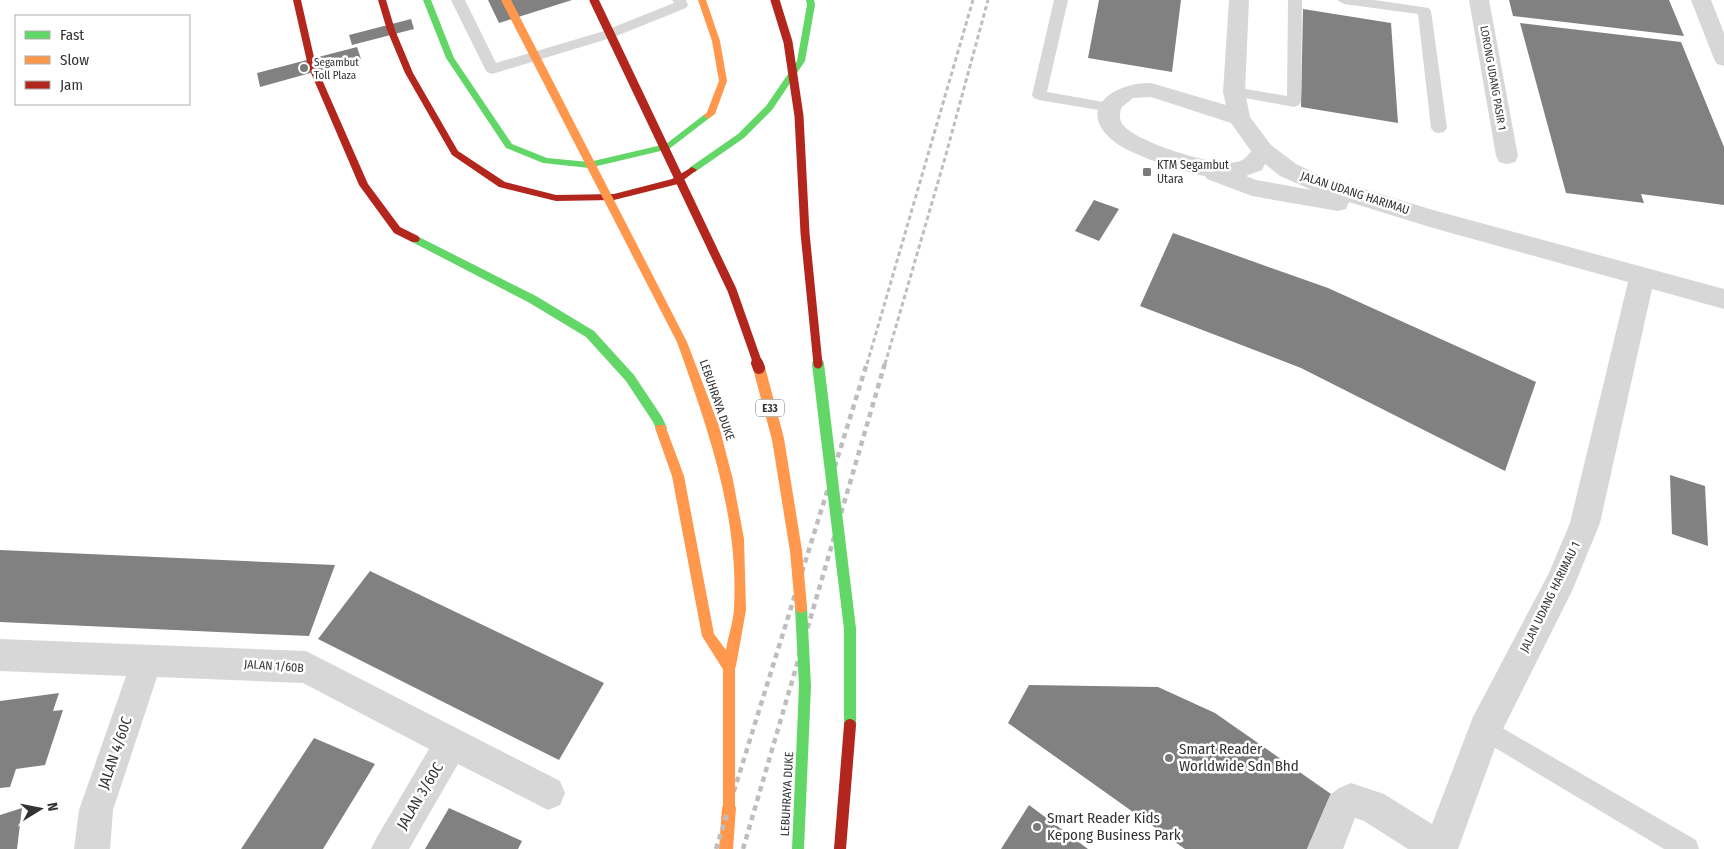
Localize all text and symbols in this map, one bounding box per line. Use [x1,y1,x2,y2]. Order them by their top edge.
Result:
legend [15,15,190,105]
street label: LORONG UDANG PASIR 1 [1477,25,1509,131]
text: Fast [60,26,84,44]
text: Slow [60,51,89,69]
place label: Segambut Toll Plaza [314,56,359,82]
marker: Segambut Toll Plaza [298,62,310,74]
text: Jam [60,76,83,94]
place label: KTM Segambut Utara [1157,158,1229,186]
marker: KTM Segambut Utara [1141,166,1153,178]
street label: JALAN UDANG HARIMAU [1299,169,1411,217]
street label: LEBUHRAYA DUKE [697,358,738,443]
road number: E33 [756,399,784,416]
street label: JALAN UDANG HARIMAU 1 [1517,540,1583,654]
street label: JALAN 1/60B [244,657,305,675]
street label: JALAN 4/60C [94,714,136,792]
place label: Smart Reader Worldwide Sdn Bhd [1179,740,1299,775]
street label: LEBUHRAYA DUKE [778,751,796,837]
marker: Smart Reader Worldwide Sdn Bhd [1163,752,1175,764]
street label: JALAN 3/60C [393,759,447,833]
north arrow [15,784,65,834]
text: N [43,801,61,812]
place label: Smart Reader Kids Kepong Business Park [1047,809,1181,844]
marker: Smart Reader Kids Kepong Business Park [1031,821,1043,833]

